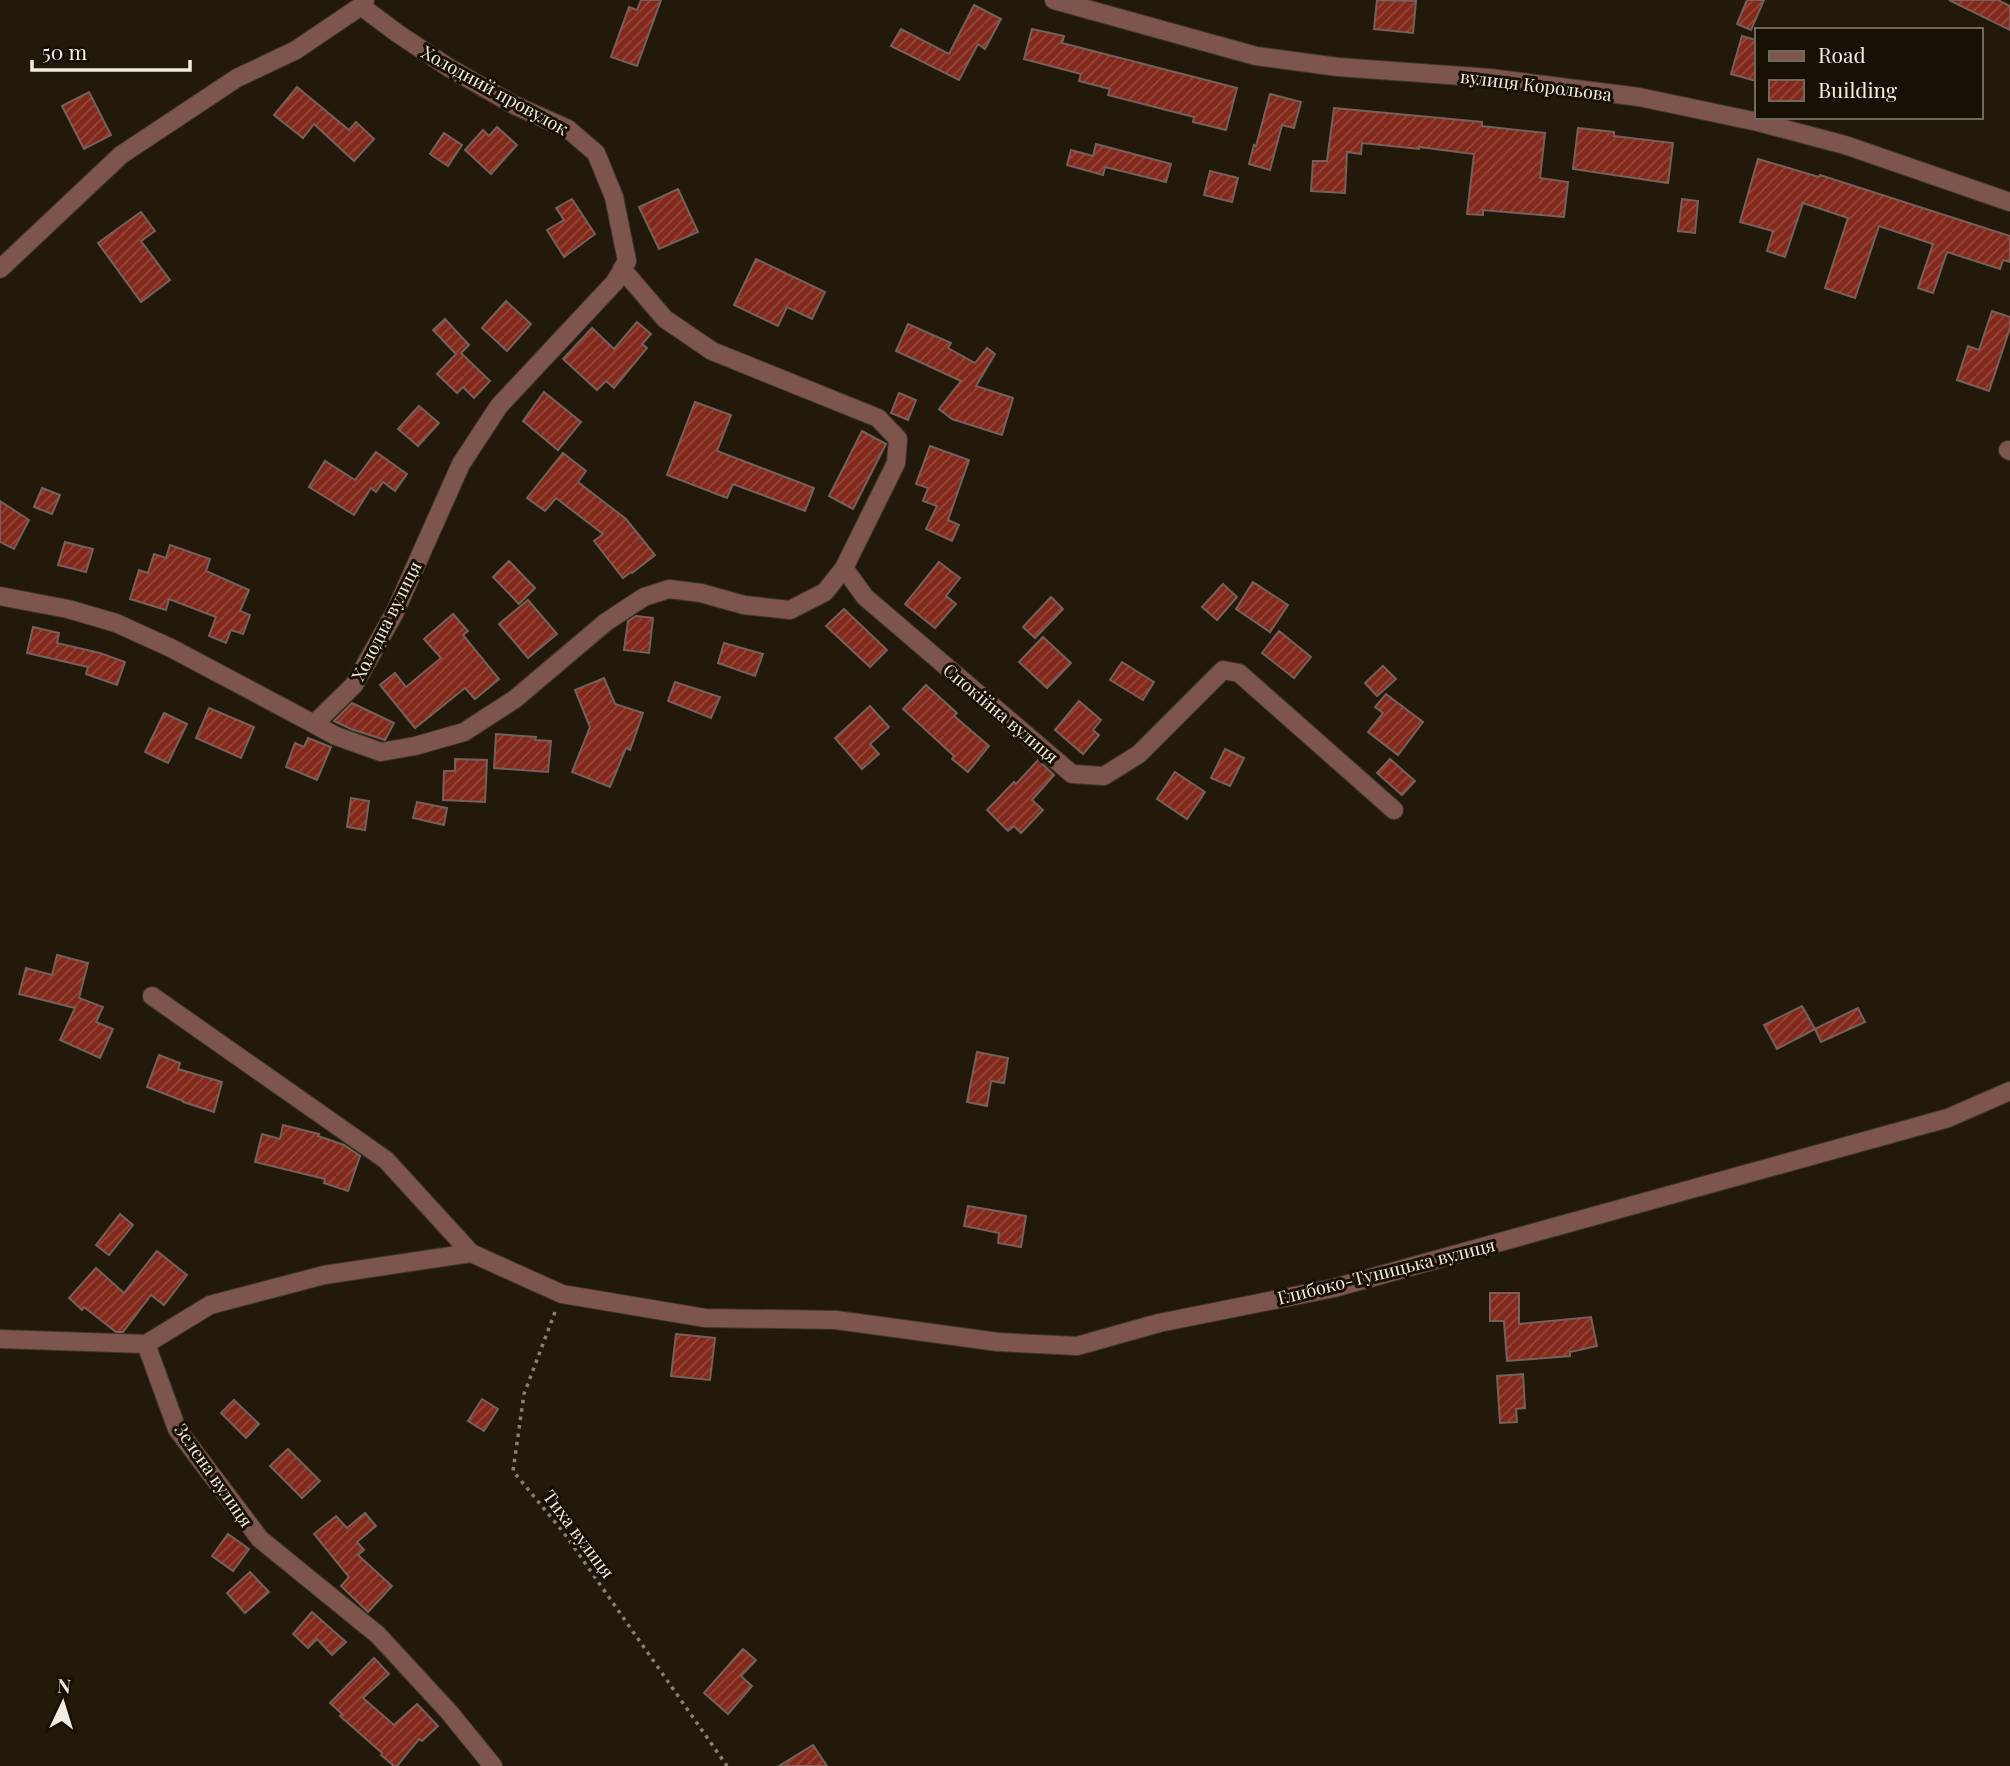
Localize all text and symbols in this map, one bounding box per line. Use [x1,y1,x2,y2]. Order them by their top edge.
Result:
scale bar [32,28,189,72]
legend [1755,28,1982,119]
text: 50 m [42,37,88,65]
street label: Холодний провулок [417,40,573,140]
text: Road [1818,40,1866,68]
street label: вулиця Корольова [1459,64,1613,106]
text: Building [1818,75,1897,103]
street label: Холодна вулиця [346,557,427,685]
street label: Спокійна вулиця [938,658,1064,769]
street label: Глибоко-Туницька вулиця [1275,1232,1498,1310]
street label: Зелена вулиця [169,1418,259,1532]
street label: Тиха вулиця [538,1485,620,1583]
north arrow [28,1668,98,1738]
text: N [57,1672,72,1699]

